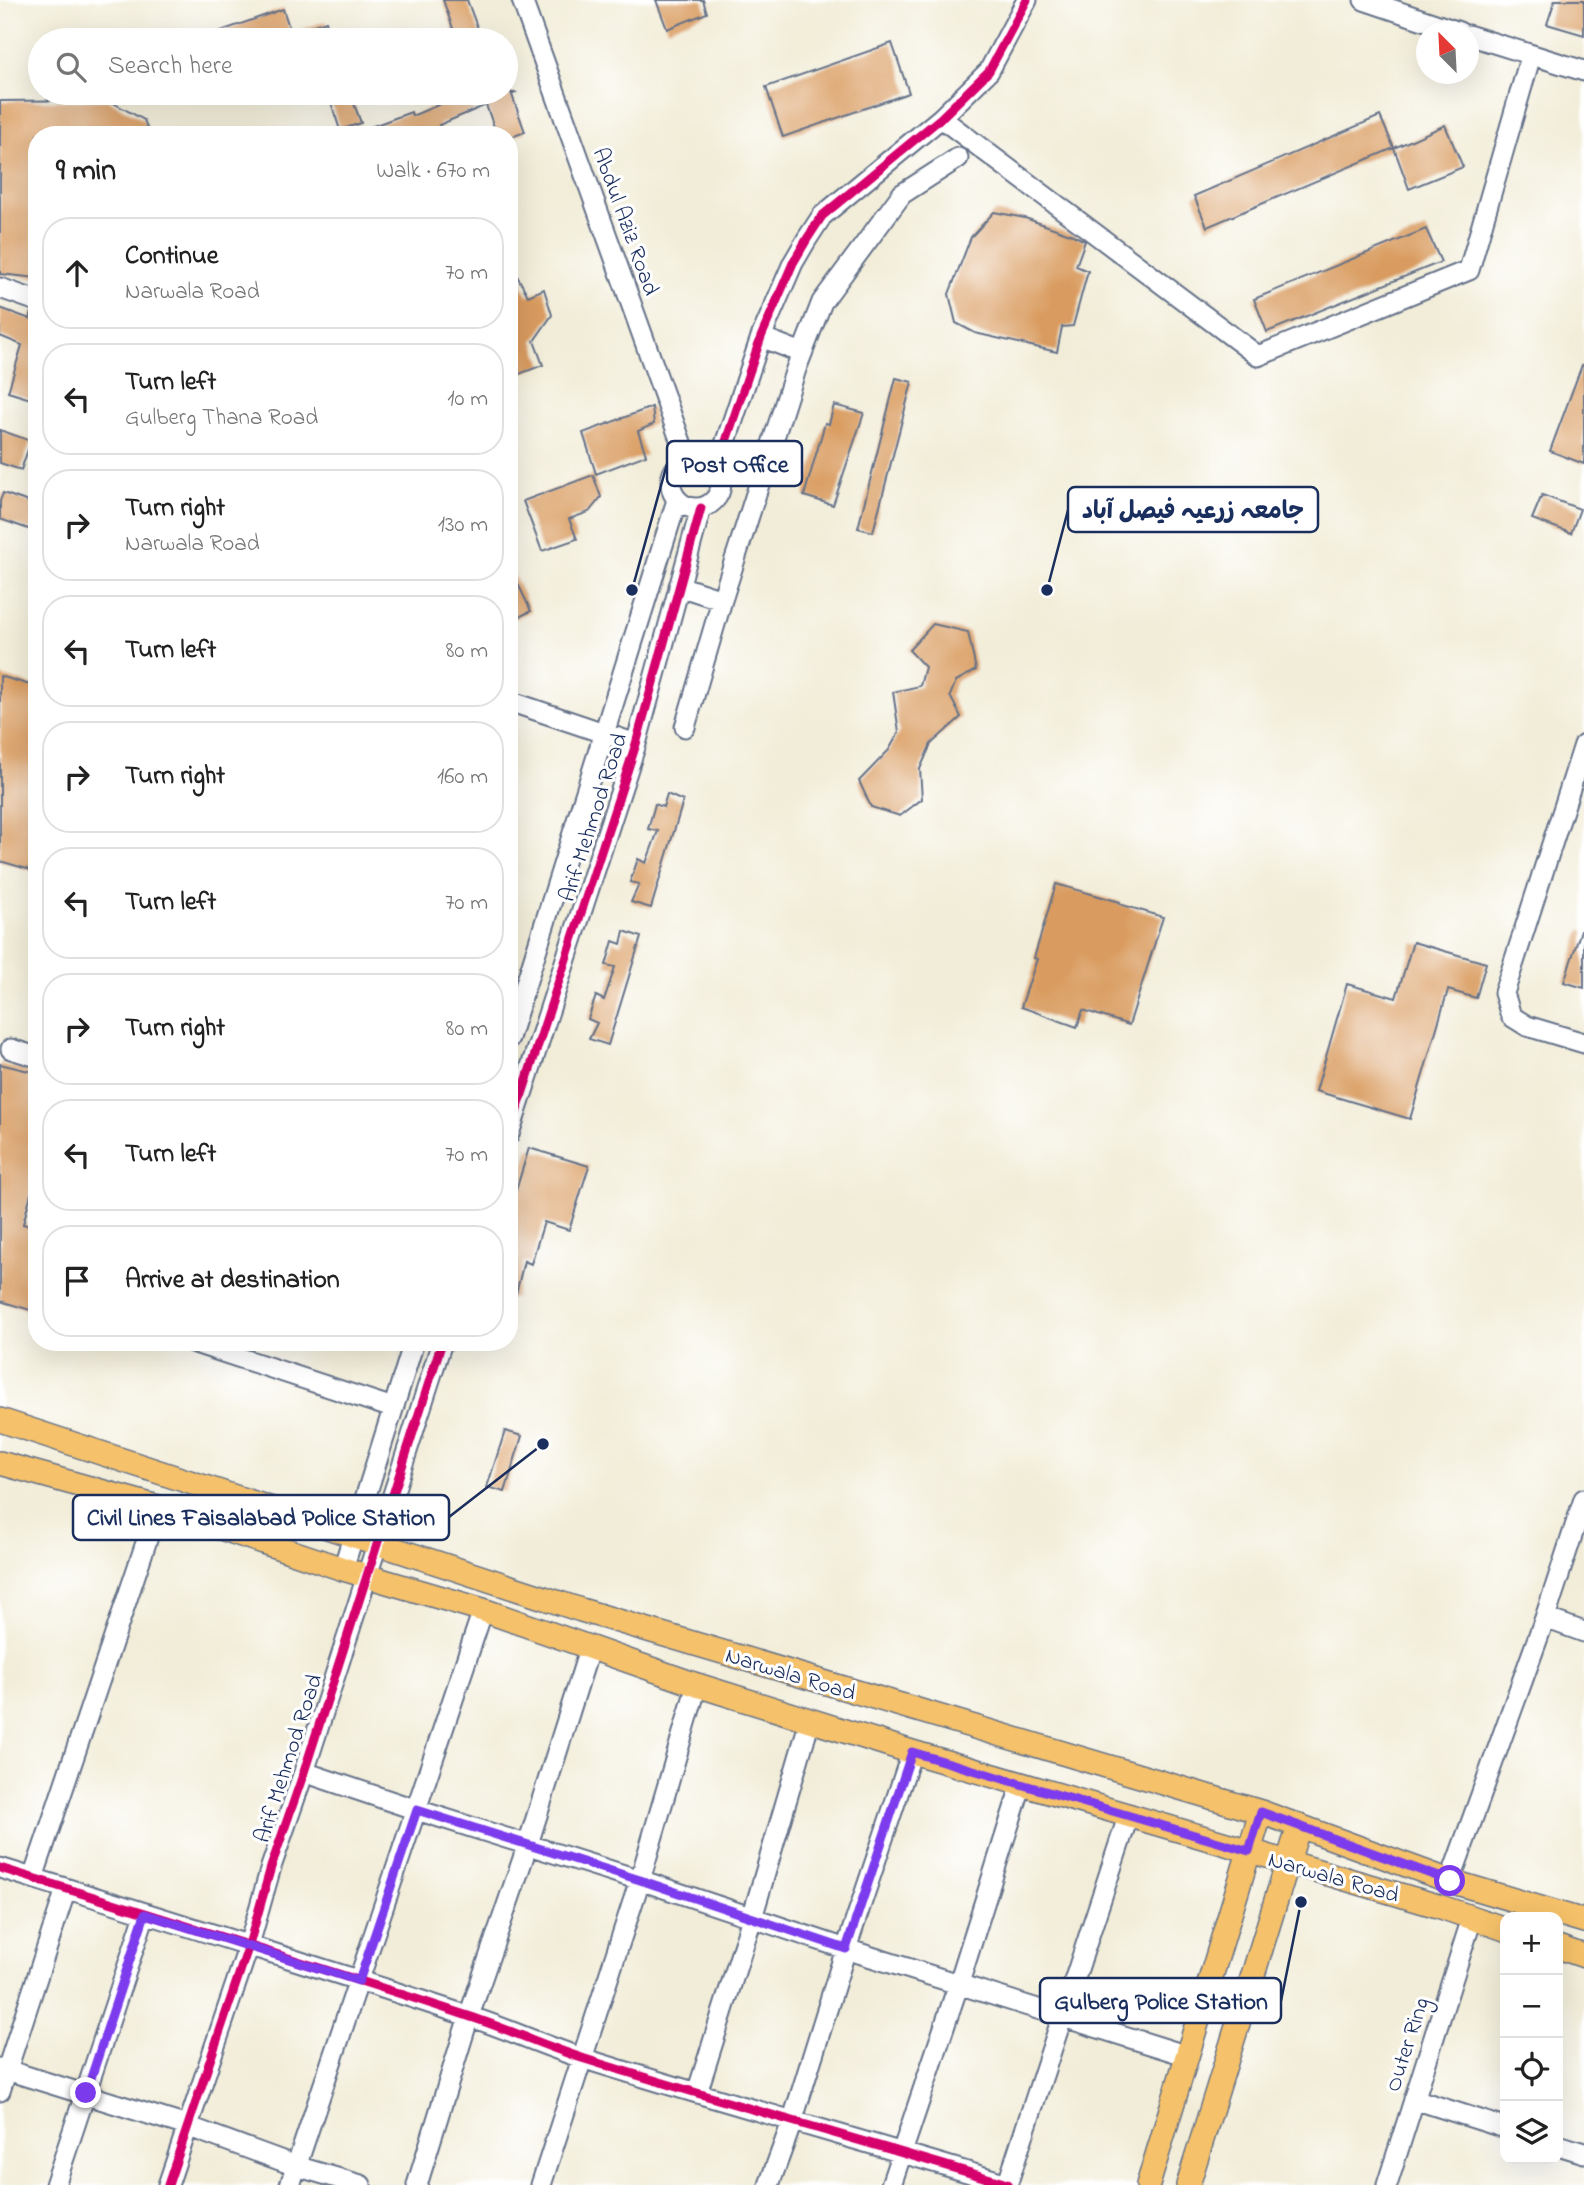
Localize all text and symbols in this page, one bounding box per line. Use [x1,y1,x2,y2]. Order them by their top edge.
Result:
north arrow [1416,21,1479,84]
search box [28,28,518,105]
icon: search [52,48,90,86]
text: Search here [108,48,233,86]
street label: Abdul Aziz Road [583,143,667,301]
text: 9 min [56,150,116,194]
text: Walk · 670 m [376,155,490,188]
text: Continue [125,238,218,276]
icon: ahead [58,254,96,292]
text: 70 m [445,257,488,290]
text: Narwala Road [125,276,260,309]
text: Turn left [125,364,216,402]
icon: left [58,380,96,418]
text: 10 m [447,383,488,416]
text: Gulberg Thana Road [125,402,318,435]
callout: Post Office [667,441,802,486]
text: Post Office [682,449,790,484]
callout: جامعہ زرعیہ فیصل آباد [1068,487,1318,532]
text: Turn right [125,490,225,528]
text: جامعہ زرعیہ فیصل آباد [1082,495,1304,530]
icon: right [58,506,96,544]
text: 130 m [438,509,488,542]
text: Narwala Road [125,528,260,561]
icon: left [58,632,96,670]
text: Turn left [125,632,216,670]
text: 80 m [446,635,488,668]
street label: Arif Mehmod Road [552,729,637,906]
icon: right [58,758,96,796]
text: Turn right [125,758,225,796]
text: 160 m [437,761,488,794]
icon: left [58,884,96,922]
text: Turn left [125,884,216,922]
text: 70 m [445,887,488,920]
icon: right [58,1010,96,1048]
text: Turn right [125,1010,225,1048]
text: 80 m [446,1013,488,1046]
icon: left [58,1136,96,1174]
text: Turn left [125,1136,216,1174]
text: 70 m [445,1139,488,1172]
icon: arrive [58,1262,96,1300]
text: Arrive at destination [125,1262,340,1300]
callout: Civil Lines Faisalabad Police Station [73,1495,449,1540]
text: Civil Lines Faisalabad Police Station [87,1502,435,1537]
street label: Narwala Road [721,1640,860,1711]
street label: Arif Mehmod Road [247,1670,332,1847]
street label: Narwala Road [1264,1844,1403,1913]
route start [1434,1865,1465,1896]
map controls [1500,1912,1563,2164]
button: + [1500,1912,1563,1975]
button: − [1500,1975,1563,2038]
callout: Gulberg Police Station [1040,1978,1281,2023]
text: Gulberg Police Station [1054,1986,1268,2022]
street label: Outer Ring [1378,1993,1440,2097]
button: locate [1500,2038,1563,2101]
route end [70,2077,101,2108]
button: layers [1500,2101,1563,2164]

